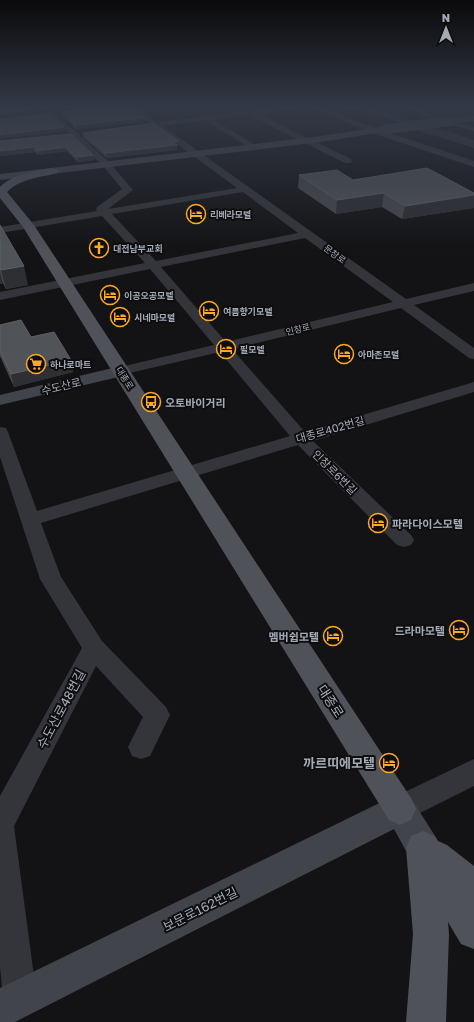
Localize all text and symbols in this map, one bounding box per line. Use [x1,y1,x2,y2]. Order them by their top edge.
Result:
north arrow [426,8,466,48]
text: N [442,11,450,24]
hotel icon: 리베라모텔 [185,203,207,225]
place label: 리베라모텔 [210,209,251,220]
church icon: 대전남부교회 [88,237,110,259]
street label: 문창로 [322,242,348,266]
place label: 대전남부교회 [113,243,163,254]
hotel icon: 이공오공모텔 [99,284,121,306]
place label: 이공오공모텔 [124,290,174,301]
hotel icon: 여름향기모텔 [198,300,220,322]
hotel icon: 시네마모텔 [109,306,131,328]
place label: 여름향기모텔 [223,306,273,317]
place label: 시네마모텔 [134,312,175,323]
street label: 인창로 [285,321,311,337]
hotel icon: 필모텔 [215,338,237,360]
hotel icon: 아마존모텔 [333,343,355,365]
place label: 필모텔 [240,344,265,355]
place label: 아마존모텔 [358,349,399,360]
supermarket icon: 하나로마트 [25,353,47,375]
place label: 하나로마트 [50,359,91,370]
street label: 대종로 [114,365,136,391]
street label: 수도산로 [40,375,82,397]
bus stop icon: 오토바이거리 [140,391,162,413]
place label: 오토바이거리 [165,396,226,409]
street label: 대종로402번길 [294,413,366,445]
street label: 인창로6번길 [310,447,360,497]
hotel icon: 파라다이스모텔 [367,512,389,534]
place label: 파라다이스모텔 [392,517,463,530]
hotel icon: 드라마모텔 [448,619,470,641]
place label: 드라마모텔 [394,624,445,637]
hotel icon: 멤버쉽모텔 [322,625,344,647]
place label: 멤버쉽모텔 [268,630,319,643]
street label: 수도산로48번길 [33,667,89,751]
street label: 대종로 [315,682,347,720]
hotel icon: 까르띠에모텔 [378,752,400,774]
place label: 까르띠에모텔 [303,755,375,771]
street label: 보문로162번길 [160,883,240,935]

